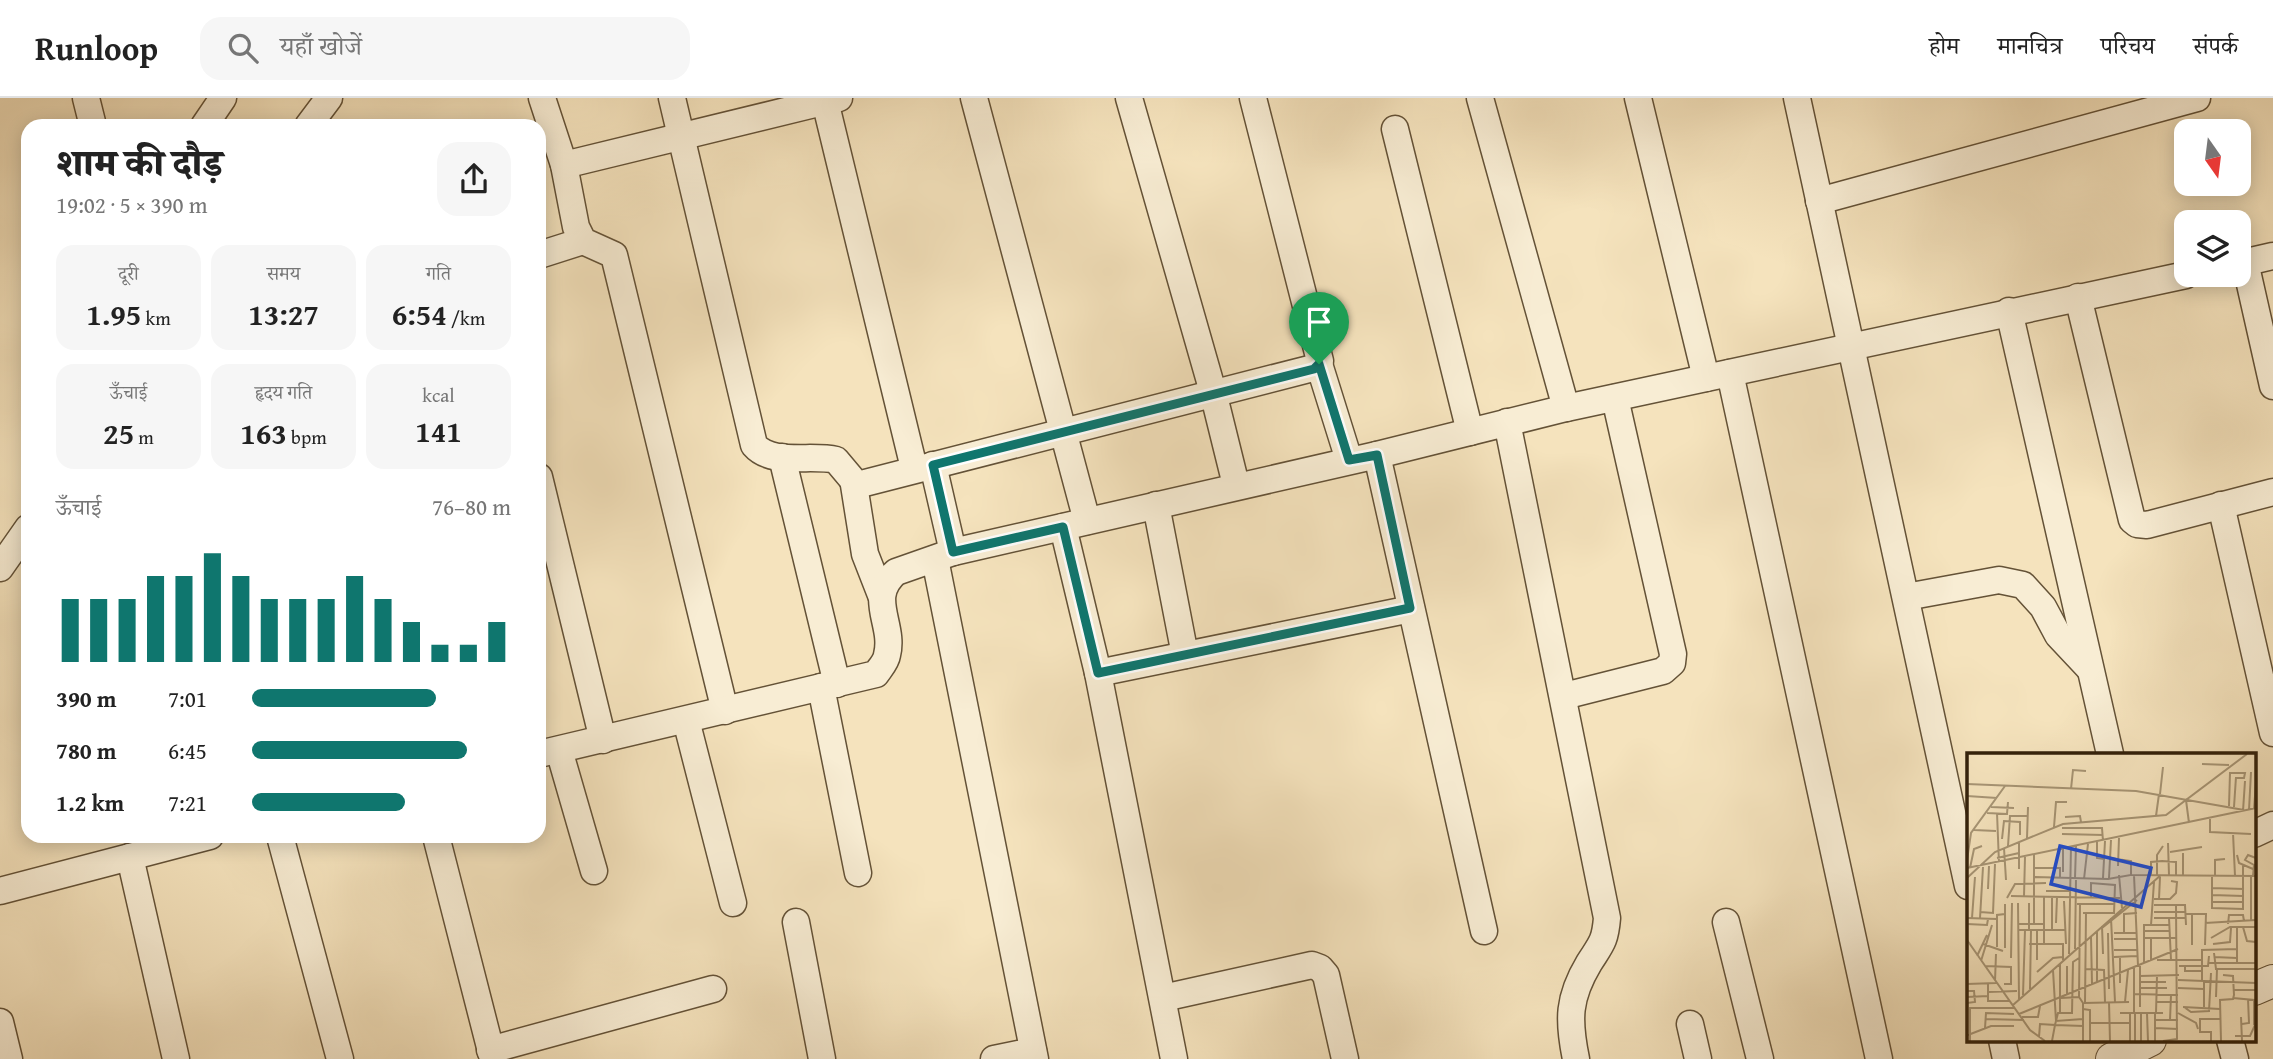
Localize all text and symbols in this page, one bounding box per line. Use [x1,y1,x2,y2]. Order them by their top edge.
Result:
search box [200,17,690,80]
text: Runloop [35,24,158,72]
text: यहाँ खोजें [280,26,362,65]
text: होम [1929,28,1959,63]
text: मानचित्र [1997,28,2063,63]
text: परिचय [2101,28,2155,63]
text: संपर्क [2193,28,2238,63]
icon: search [224,29,262,67]
north arrow [2174,119,2250,196]
map controls [2174,119,2251,287]
text: शाम की दौड़ [56,134,223,190]
button: share [437,142,511,216]
text: 19:02 · 5 × 390 m [56,188,208,221]
button: layers [2174,210,2251,287]
text: दूरी [118,259,139,287]
text: समय [267,259,300,287]
text: गति [426,259,451,287]
text: 1.95 [86,292,141,336]
text: 13:27 [248,292,319,336]
text: 6:54 [392,292,447,336]
pin [1289,292,1349,364]
icon: arrive [1300,303,1338,341]
text: km [141,304,171,332]
text: /km [447,304,485,332]
text: ऊँचाई [110,378,147,406]
text: हृदय गति [255,378,312,406]
text: kcal [422,381,455,409]
text: 141 [415,409,462,453]
text: 25 [103,411,134,455]
text: 163 [240,411,287,455]
text: m [134,423,154,451]
text: bpm [287,423,327,451]
text: ऊँचाई [56,490,101,523]
text: 76–80 m [432,490,511,523]
text: 390 m [56,682,117,715]
text: 7:01 [168,682,207,715]
text: 780 m [56,734,117,767]
text: 6:45 [168,734,207,767]
inset map [1967,753,2256,1042]
text: 1.2 km [56,786,124,819]
text: 7:21 [168,786,207,819]

